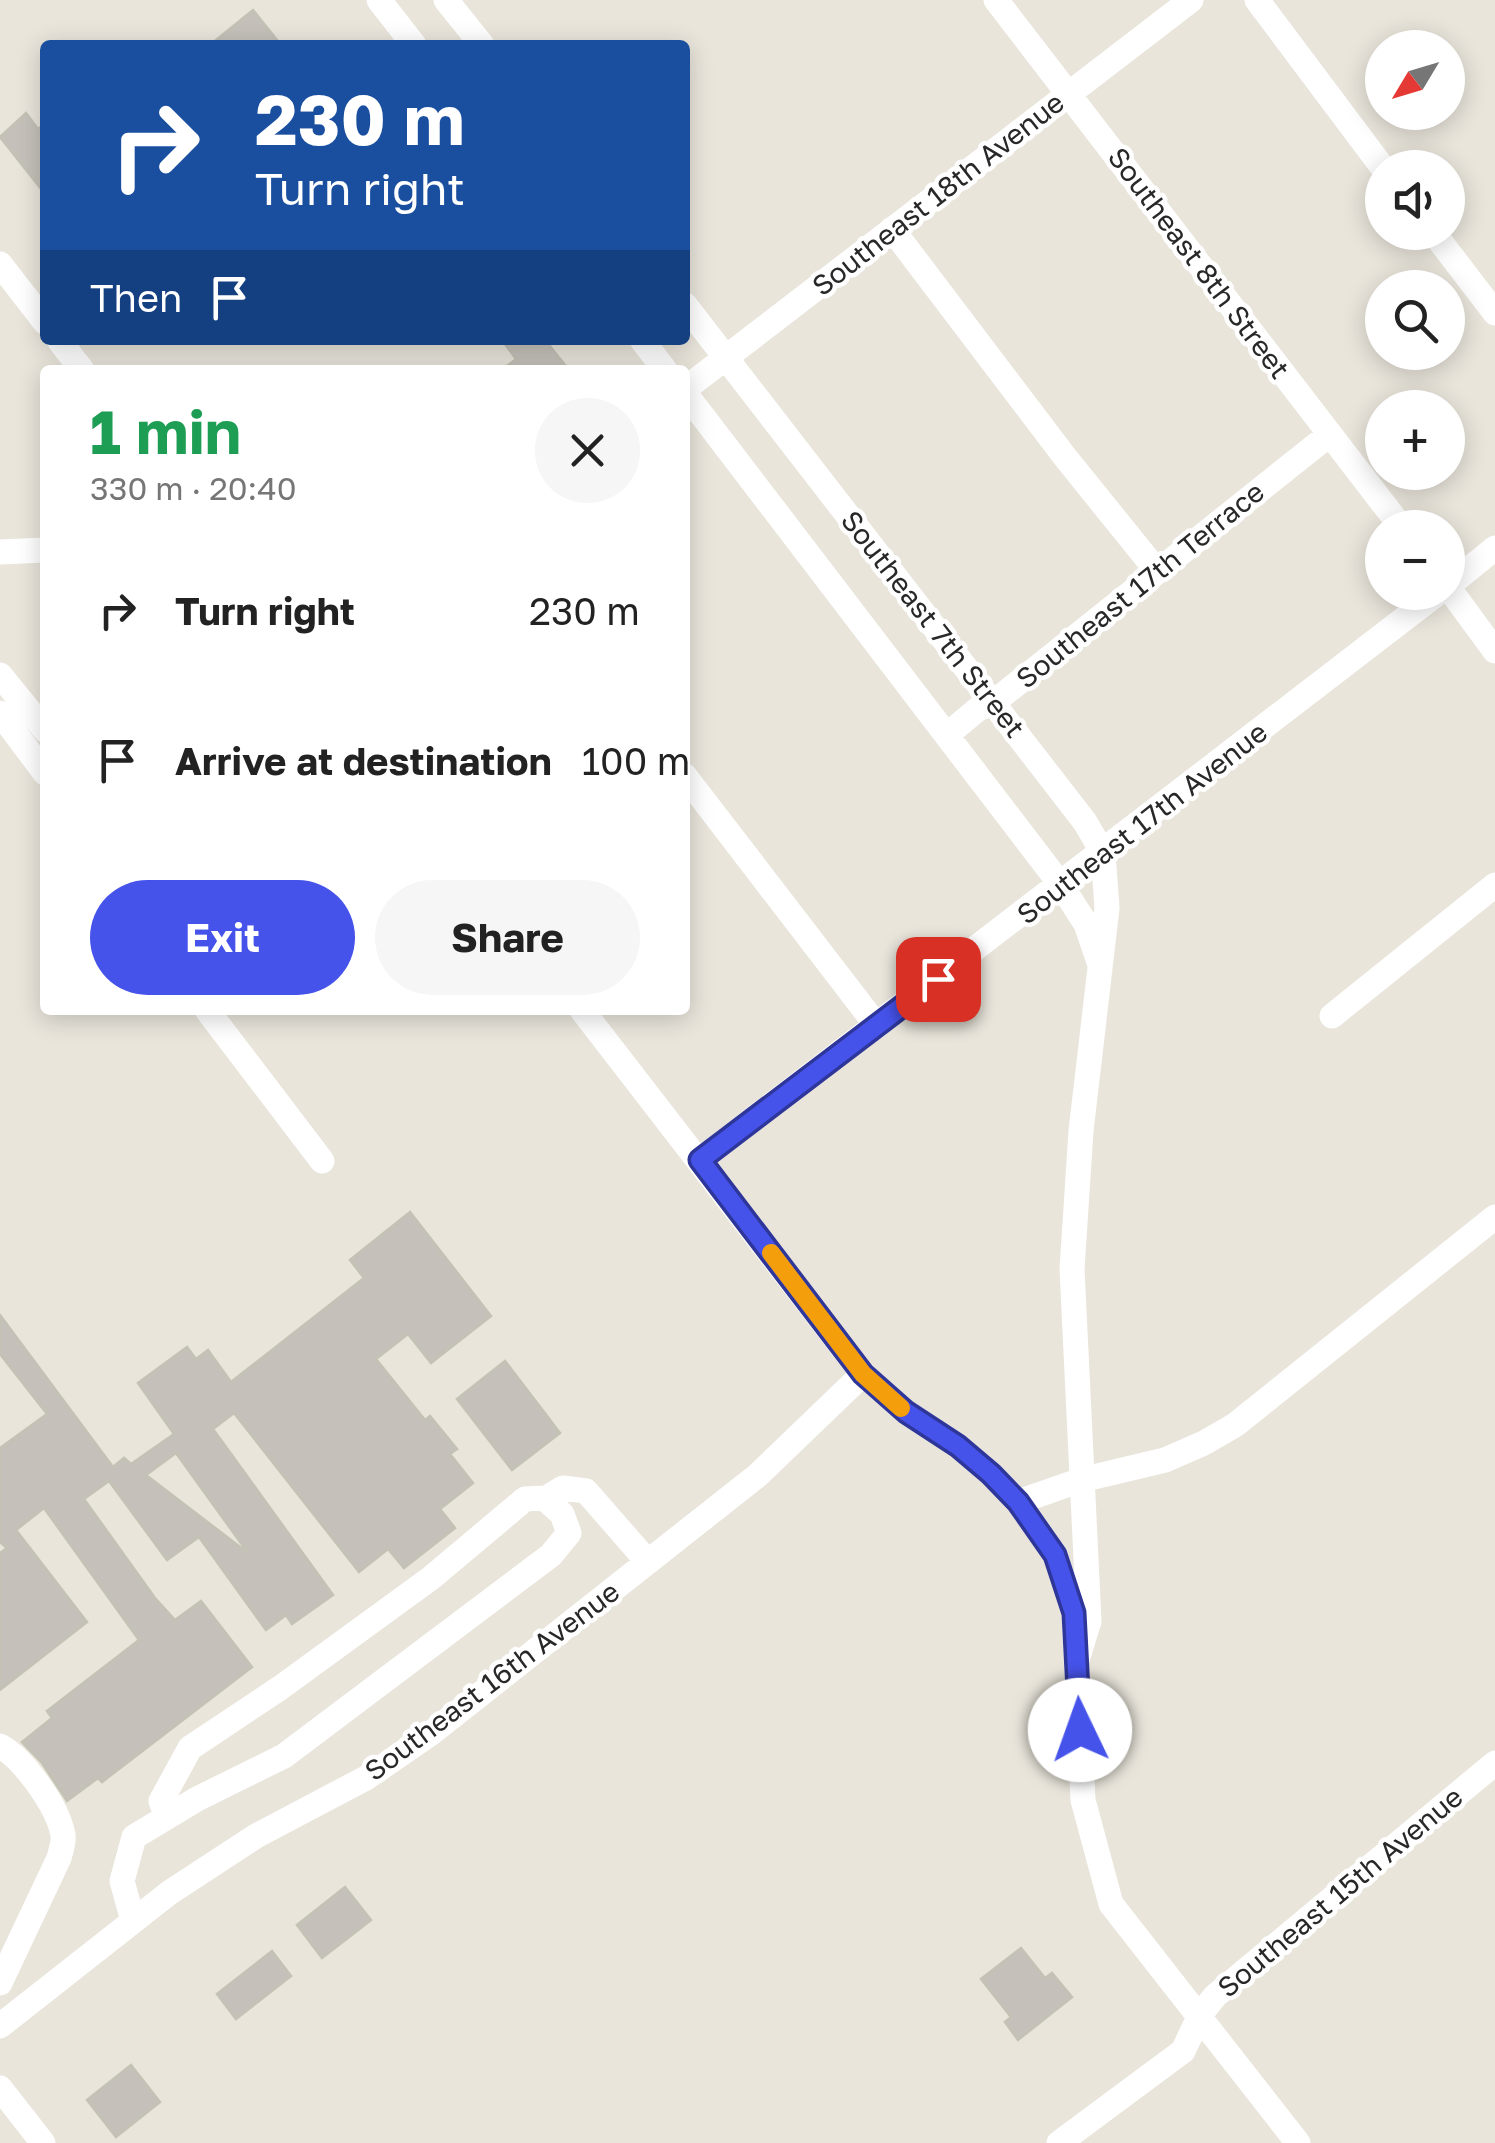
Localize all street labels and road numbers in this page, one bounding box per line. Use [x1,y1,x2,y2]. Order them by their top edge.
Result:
street label: Southeast 18th Avenue [805,85,1070,302]
street label: Southeast 8th Street [1102,141,1297,385]
street label: Southeast 17th Terrace [1009,475,1270,695]
street label: Southeast 7th Street [835,504,1032,744]
street label: Southeast 17th Avenue [1010,715,1273,930]
street label: Southeast 16th Avenue [358,1574,625,1787]
street label: Southeast 15th Avenue [1211,1780,1469,2004]

